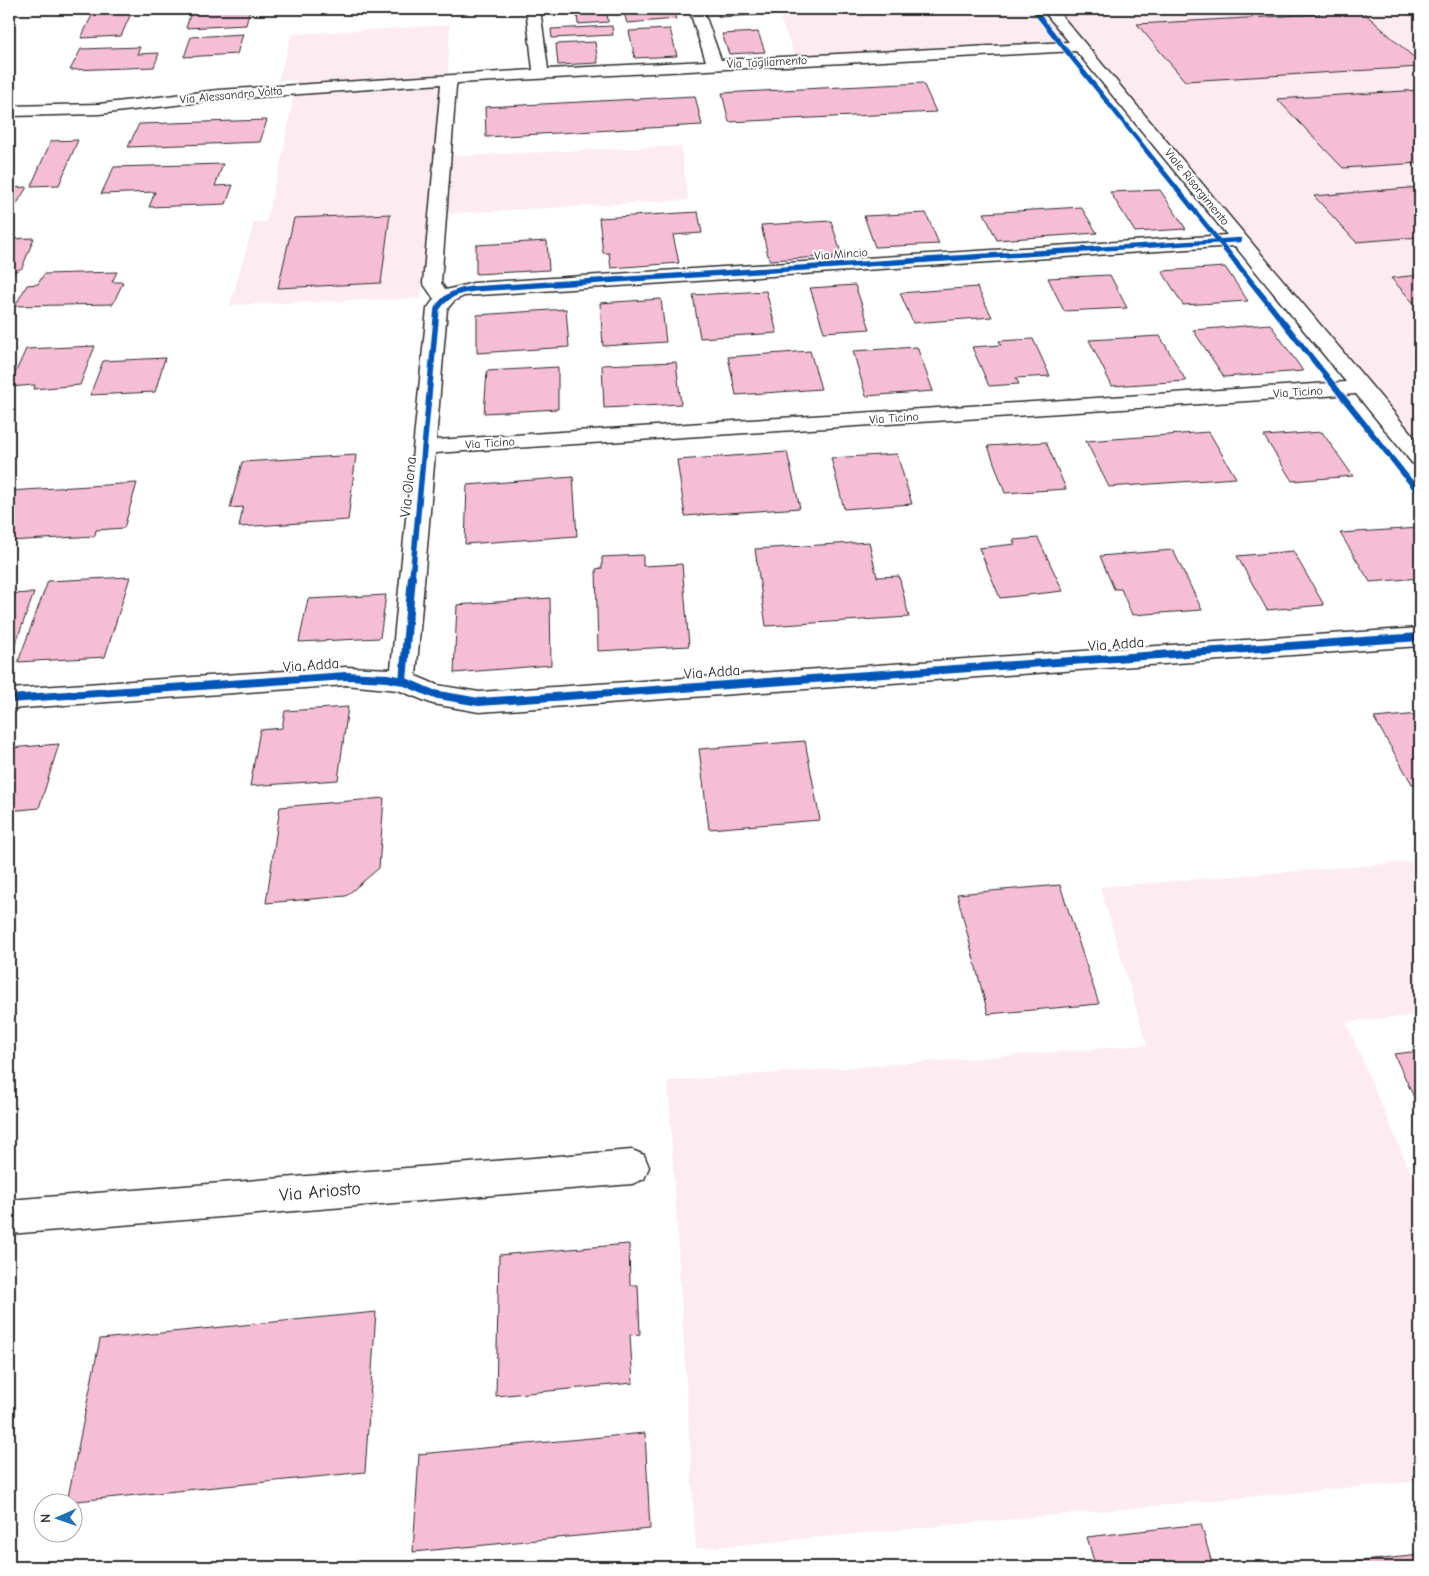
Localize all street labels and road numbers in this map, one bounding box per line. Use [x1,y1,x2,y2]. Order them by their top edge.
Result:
street label: Via Tagliamento [726,53,808,71]
street label: Via Alessandro Volta [179,84,283,106]
street label: Viale Risorgimento [1162,146,1232,228]
street label: Via Mincio [814,245,868,263]
street label: Via Ticino [1273,383,1323,401]
street label: Via Ticino [869,409,919,427]
street label: Via Ticino [465,434,515,452]
street label: Via Olona [396,456,420,518]
street label: Via Adda [1087,633,1145,655]
street label: Via Adda [282,654,340,676]
street label: Via Adda [683,661,741,683]
street label: Via Ariosto [278,1178,362,1206]

